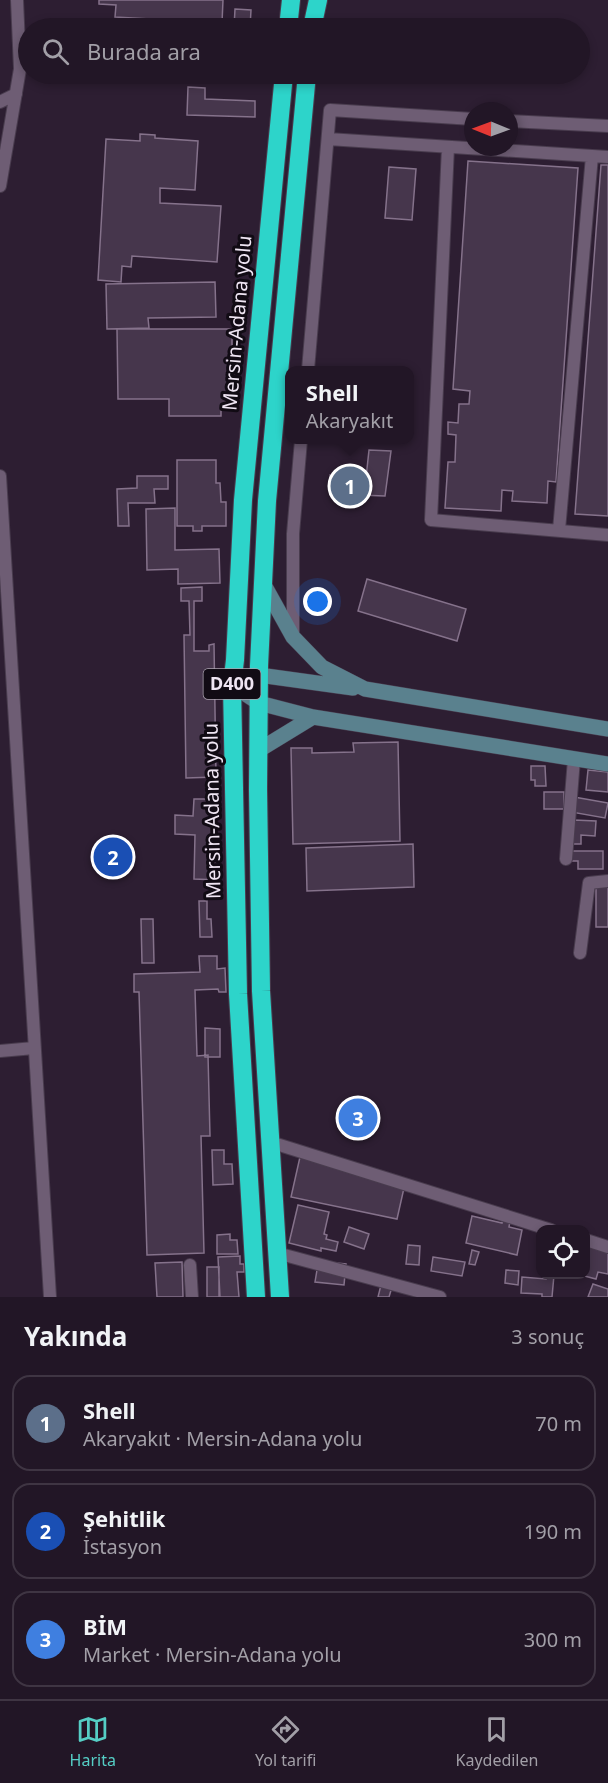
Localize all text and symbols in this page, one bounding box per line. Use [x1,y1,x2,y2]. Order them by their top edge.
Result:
search box [18,18,590,84]
icon: search [39,35,72,68]
text: Burada ara [87,36,201,66]
north arrow [464,102,518,156]
street label: Mersin-Adana yolu [215,234,258,412]
popup [285,366,414,444]
text: Shell [306,377,358,407]
text: Akaryakıt [306,407,393,434]
pin: 1 [330,464,370,508]
your location [303,587,332,616]
road number: D400 [204,669,260,699]
street label: Mersin-Adana yolu [196,723,227,899]
pin: 2 [94,834,132,880]
pin: 3 [338,1096,378,1140]
map controls [536,1225,590,1279]
button: locate [536,1225,590,1279]
text: Yakında [24,1318,127,1354]
text: 3 sonuç [511,1323,584,1350]
text: Shell [83,1395,136,1425]
text: 1 [40,1410,51,1437]
text: 70 m [535,1410,582,1437]
text: Akaryakıt · Mersin-Adana yolu [83,1425,362,1452]
text: Şehitlik [83,1503,165,1533]
text: 2 [40,1518,51,1545]
text: 190 m [524,1518,582,1545]
text: İstasyon [83,1533,162,1560]
text: BİM [83,1611,127,1641]
text: 3 [40,1626,51,1653]
text: 300 m [524,1626,582,1653]
text: Market · Mersin-Adana yolu [83,1641,342,1668]
tab: Harita [70,1713,116,1771]
tab: Yol tarifi [255,1713,316,1771]
tab: Kaydedilen [456,1713,538,1771]

